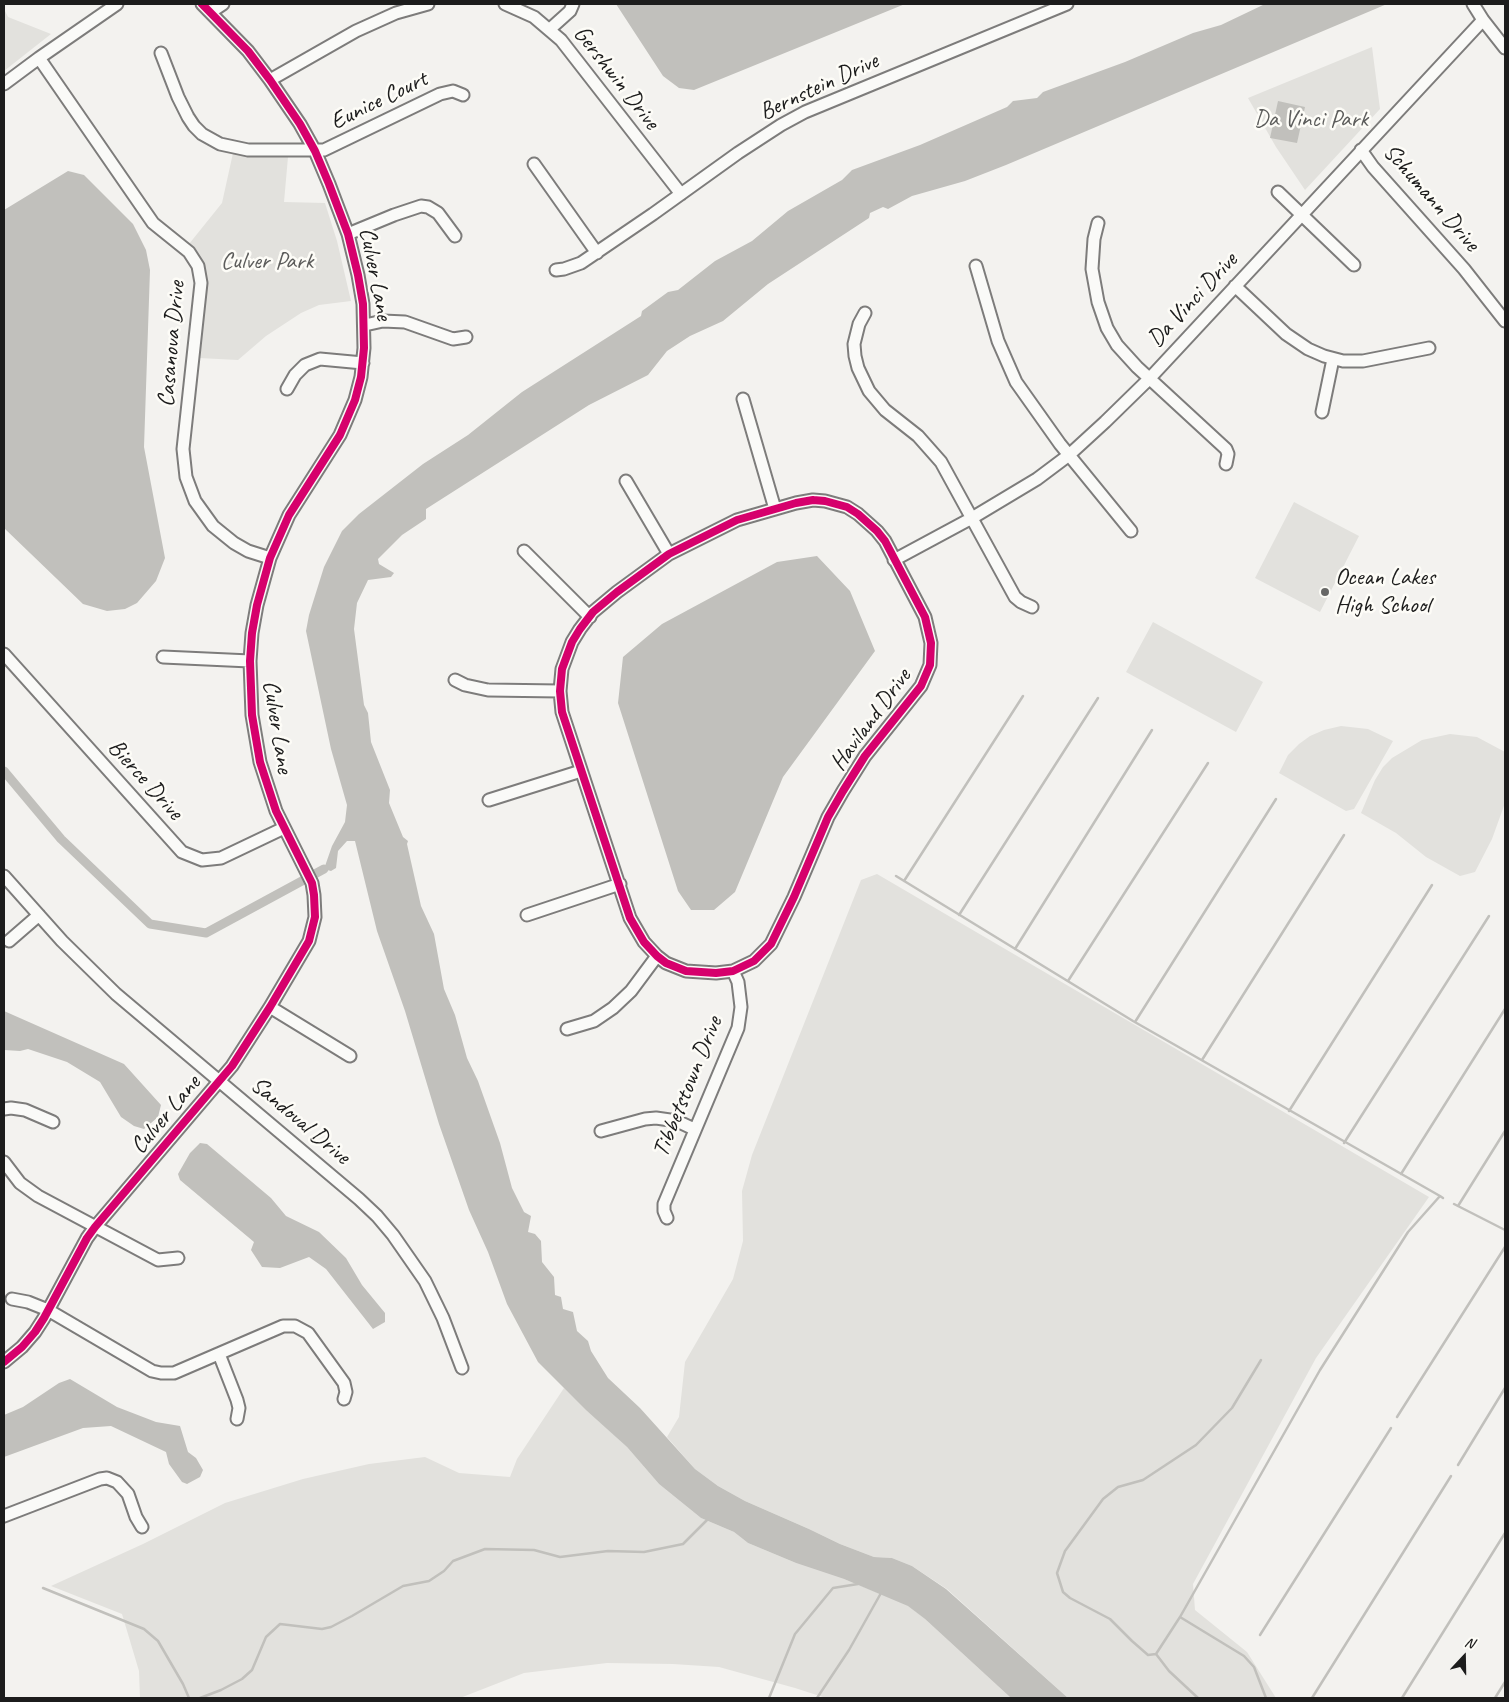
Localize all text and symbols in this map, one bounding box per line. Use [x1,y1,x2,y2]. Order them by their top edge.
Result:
street label: Gershwin Drive [567,20,665,136]
street label: Bernstein Drive [755,47,883,127]
street label: Eunice Court [326,65,432,137]
park label: Da Vinci Park [1254,106,1368,134]
street label: Schumann Drive [1376,138,1486,258]
street label: Culver Lane [352,225,398,323]
street label: Da Vinci Drive [1142,247,1244,353]
park label: Culver Park [221,248,313,276]
street label: Casanova Drive [152,280,192,408]
place label: Ocean Lakes High School [1335,564,1435,620]
marker: Ocean Lakes High School [1319,586,1331,598]
street label: Haviland Drive [824,663,918,777]
street label: Culver Lane [255,678,299,776]
street label: Bierce Drive [101,734,189,826]
street label: Tibbetstown Drive [647,1013,729,1161]
street label: Culver Lane [125,1070,207,1160]
street label: Sandoval Drive [244,1071,356,1171]
north arrow [1439,1632,1489,1682]
text: N [1462,1633,1477,1652]

